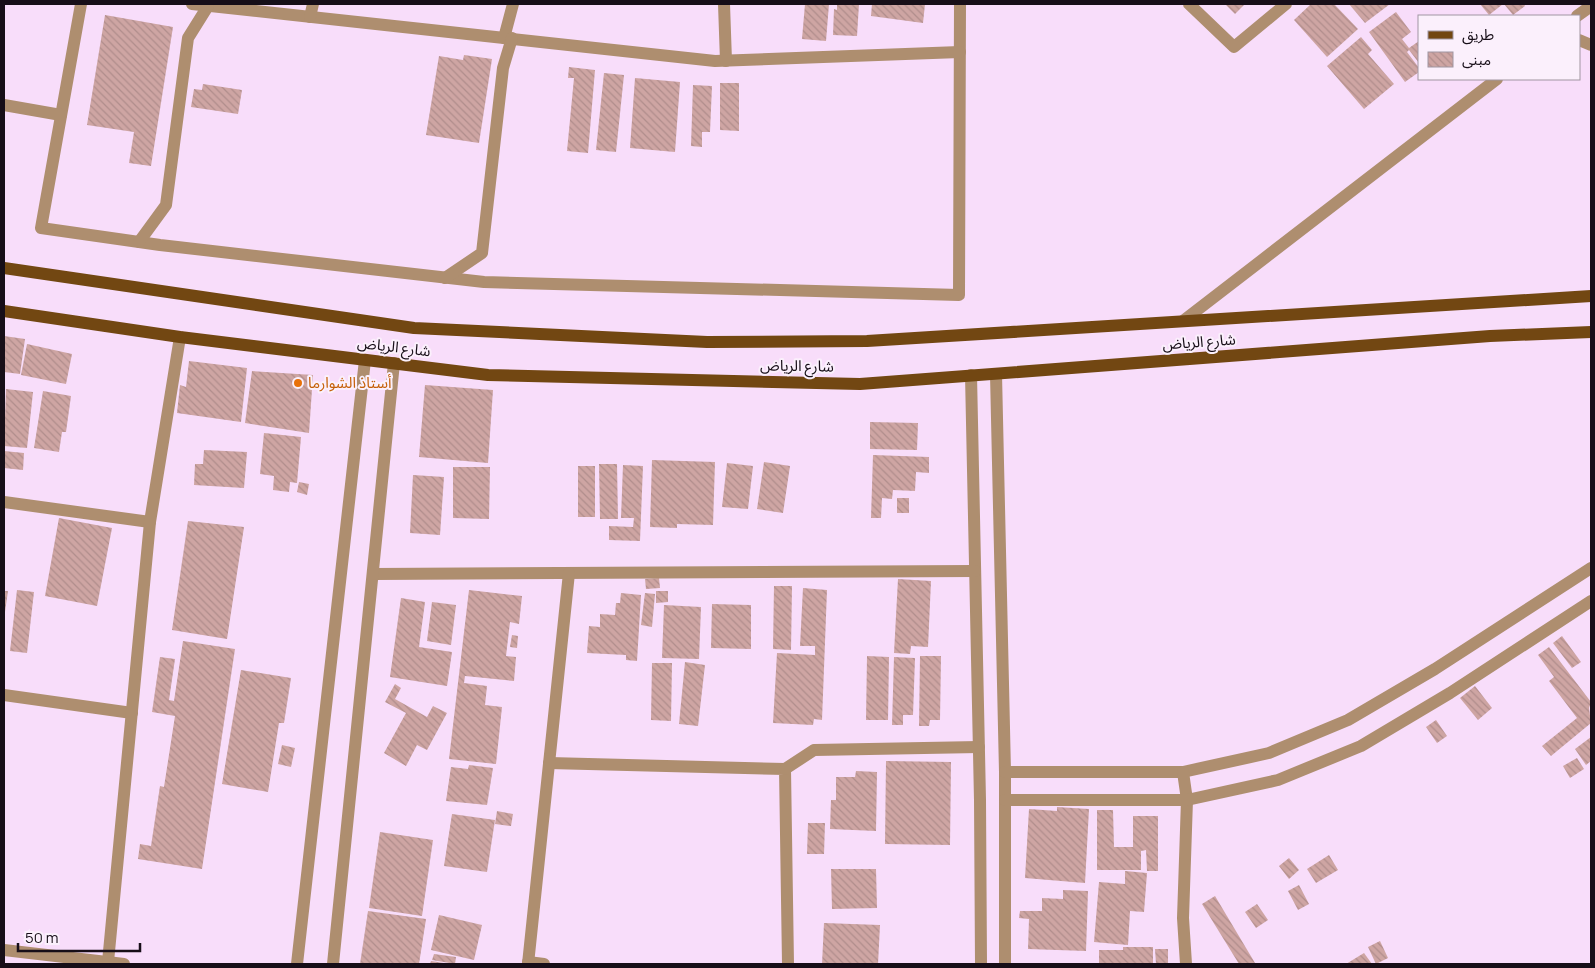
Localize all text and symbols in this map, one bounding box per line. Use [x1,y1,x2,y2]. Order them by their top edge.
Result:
legend [1418,15,1580,80]
text: طريق [1462,24,1494,45]
text: مبنى [1462,49,1491,70]
street label: شارع الرياض [1162,328,1237,357]
street label: شارع الرياض [356,332,432,363]
street label: شارع الرياض [760,354,834,379]
place label: أستاذ الشوارما [308,372,392,393]
marker: أستاذ الشوارما [292,377,304,389]
scale bar [18,920,140,952]
text: 50 m [25,927,59,948]

